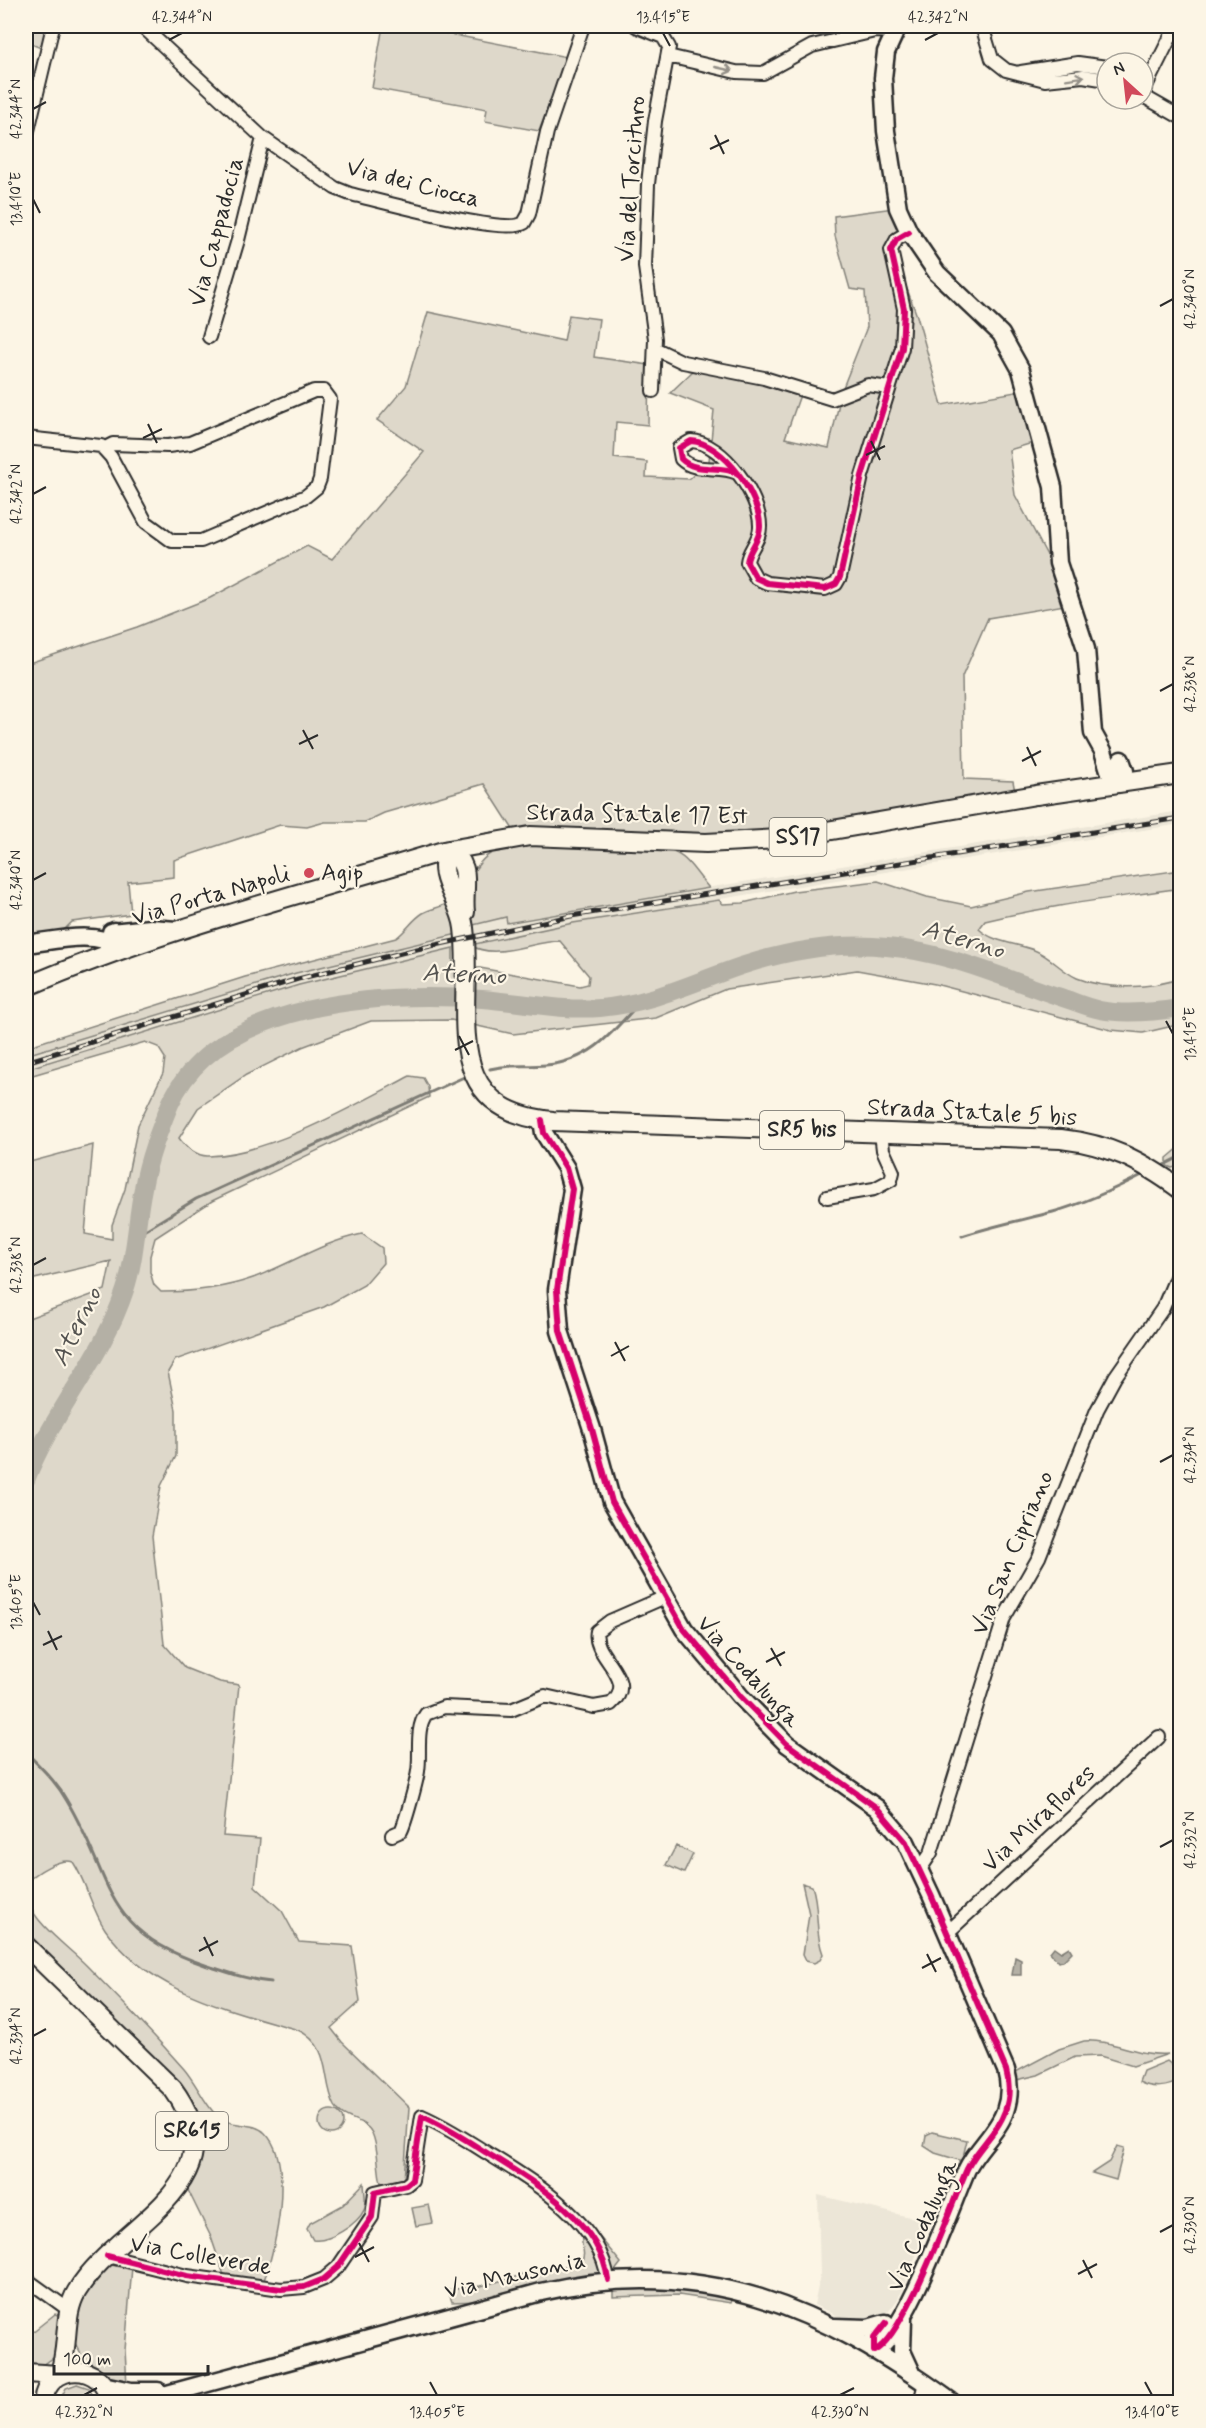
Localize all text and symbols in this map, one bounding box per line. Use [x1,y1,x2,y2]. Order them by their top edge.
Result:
text: 42.344°N [152,8,212,28]
text: 13.415°E [636,8,690,28]
text: 42.342°N [908,8,968,28]
north arrow [1095,51,1155,111]
text: N [1109,57,1128,81]
one-way arrow [715,64,734,76]
one-way arrow [1065,72,1084,83]
text: 42.344°N [7,79,27,139]
street label: Via del Torcituro [611,95,653,263]
street label: Via dei Ciocca [343,152,483,216]
street label: Via Cappadocia [182,154,252,310]
text: 13.410°E [7,171,27,226]
text: 42.340°N [1181,269,1201,329]
text: 42.342°N [7,464,27,524]
text: 42.338°N [1181,656,1201,712]
street label: Strada Statale 17 Est [526,798,748,832]
road number: SS17 [770,818,826,856]
text: 42.340°N [7,850,27,910]
place label: Agip [321,858,363,889]
street label: Via Porta Napoli [128,859,294,933]
marker: Agip [302,866,316,880]
water label: Aterno [918,912,1009,968]
water label: Aterno [422,957,507,993]
text: 13.415°E [1181,1007,1201,1061]
street label: Strada Statale 5 bis [866,1092,1078,1134]
road number: SR5 bis [760,1111,844,1149]
text: 42.338°N [7,1237,27,1293]
water label: Aterno [43,1281,111,1372]
text: 42.334°N [1181,1426,1201,1484]
street label: Via San Cipriano [964,1466,1062,1640]
text: 13.405°E [7,1574,27,1630]
street label: Via Codalunga [687,1609,807,1737]
street label: Via Miraflores [975,1758,1103,1880]
text: 42.332°N [1181,1811,1201,1869]
text: 42.334°N [7,2007,27,2065]
road number: SR615 [156,2112,228,2150]
street label: Via Codalunga [880,2155,969,2298]
text: 42.330°N [1181,2196,1201,2254]
street label: Via Colleverde [128,2228,274,2284]
street label: Via Mausonia [441,2245,589,2307]
scale bar [54,2338,208,2376]
text: 100 m [63,2348,111,2372]
text: 42.332°N [55,2403,113,2423]
text: 13.405°E [409,2403,465,2423]
text: 42.330°N [811,2403,869,2423]
text: 13.410°E [1125,2403,1180,2423]

